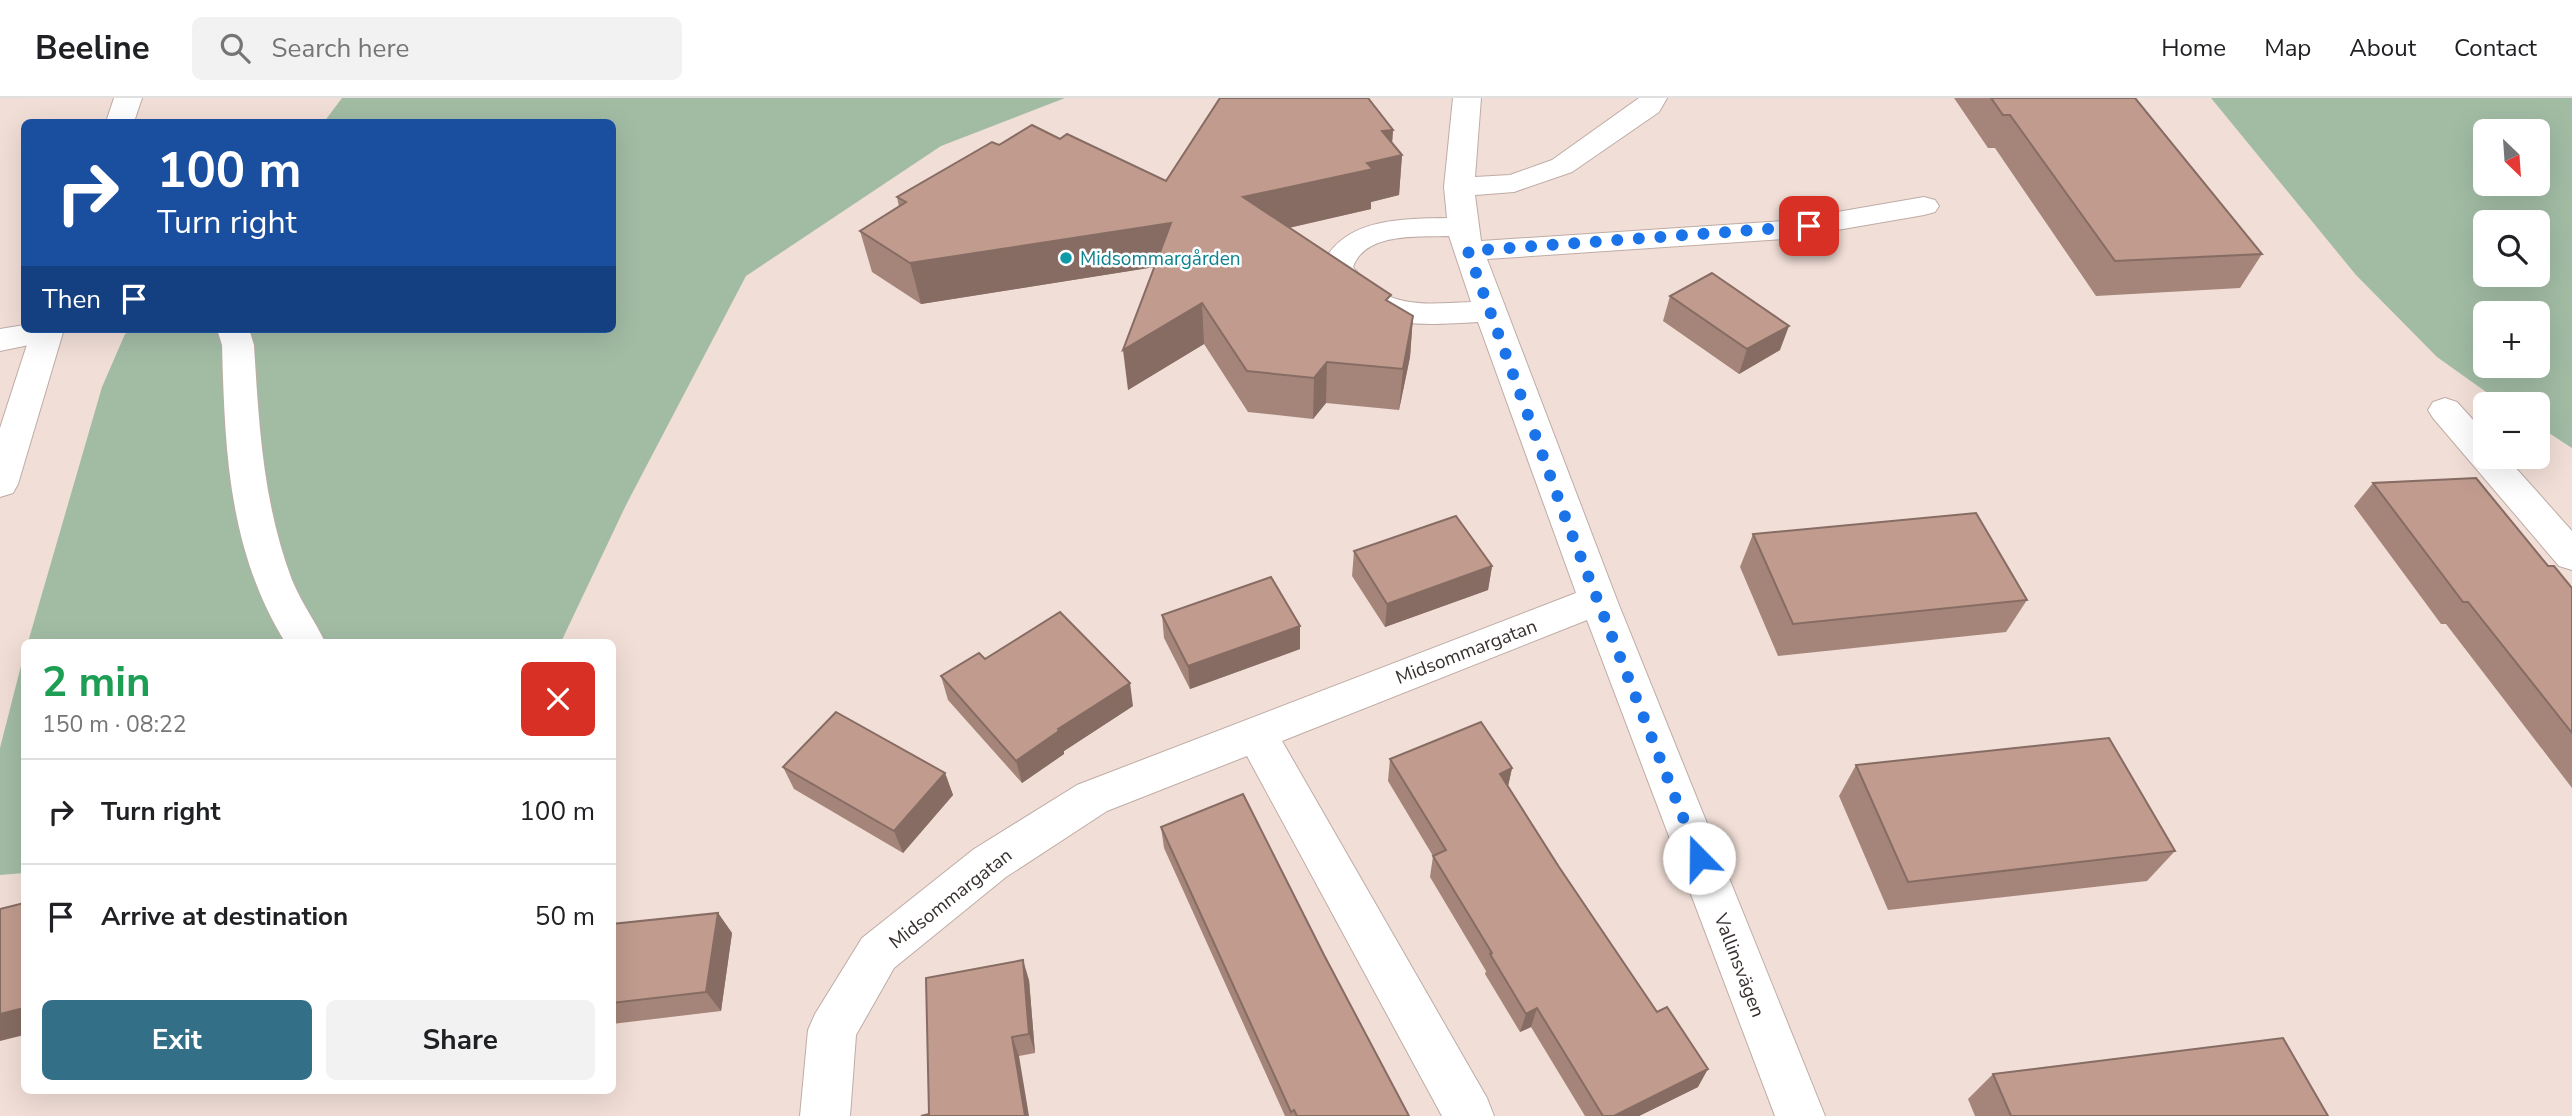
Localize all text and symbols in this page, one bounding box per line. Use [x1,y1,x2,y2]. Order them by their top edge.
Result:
search box [192,17,682,80]
text: Beeline [35,26,150,71]
icon: search [216,29,254,67]
text: Search here [272,31,409,66]
text: Home [2161,32,2226,64]
text: Map [2264,32,2311,64]
text: About [2349,32,2416,64]
text: Contact [2454,32,2537,64]
north arrow [2473,119,2550,196]
map controls [2473,119,2550,469]
text: 100 m [157,137,301,204]
icon: right [42,147,133,238]
pin [1779,196,1839,256]
text: Turn right [157,201,297,244]
icon: arrive [1790,207,1828,245]
button: search [2473,210,2550,287]
place label: Midsommargården [1080,246,1241,272]
marker: Midsommargården [1058,250,1074,266]
icon: arrive [115,280,153,318]
text: Then [42,282,101,317]
button: + [2473,301,2550,378]
button: − [2473,392,2550,469]
street label: Midsommargatan [1392,613,1541,691]
text: 2 min [42,654,151,711]
button: close [521,662,595,736]
text: 150 m · 08:22 [42,709,187,740]
icon: right [42,793,80,831]
text: Turn right [101,794,220,829]
text: 100 m [519,794,595,829]
position arrow [1662,821,1736,895]
street label: Midsommargatan [884,843,1017,955]
icon: arrive [42,898,80,936]
text: Arrive at destination [101,899,348,934]
text: 50 m [535,899,595,934]
street label: Vallinsvägen [1707,909,1771,1021]
button: Exit [42,1000,312,1080]
button: Share [326,1000,595,1080]

